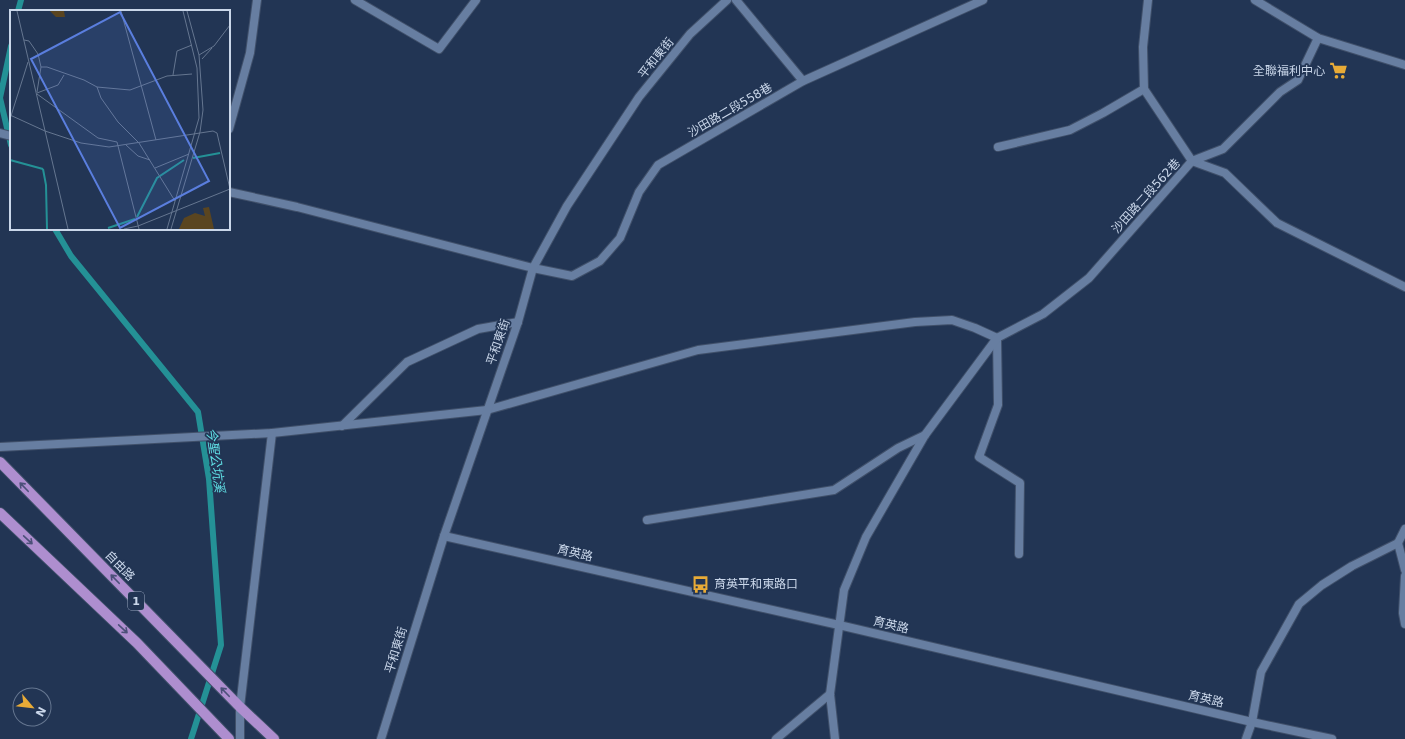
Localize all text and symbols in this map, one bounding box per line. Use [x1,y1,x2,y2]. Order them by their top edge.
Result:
inset map [10,10,230,230]
street label: 平和東街 [635,35,677,81]
supermarket icon: 全聯福利中心 [1328,61,1348,81]
place label: 全聯福利中心 [1253,64,1325,78]
street label: 沙田路二段558巷 [685,80,775,140]
street label: 沙田路二段562巷 [1109,156,1183,236]
street label: 平和東街 [484,317,512,367]
water label: 今聖公坑溪 [204,427,228,495]
one-way arrow [19,482,29,492]
one-way arrow [23,535,33,545]
street label: 育英路 [556,542,594,564]
street label: 自由路 [102,548,138,584]
one-way arrow [110,574,120,584]
bus stop icon: 育英平和東路口 [691,574,711,594]
place label: 育英平和東路口 [714,577,798,591]
road number: 1 [128,592,144,610]
street label: 育英路 [872,614,910,636]
one-way arrow [118,625,128,634]
street label: 平和東街 [382,625,410,675]
north arrow [12,687,52,727]
one-way arrow [221,687,230,697]
street label: 育英路 [1187,688,1225,710]
text: N [32,704,48,719]

